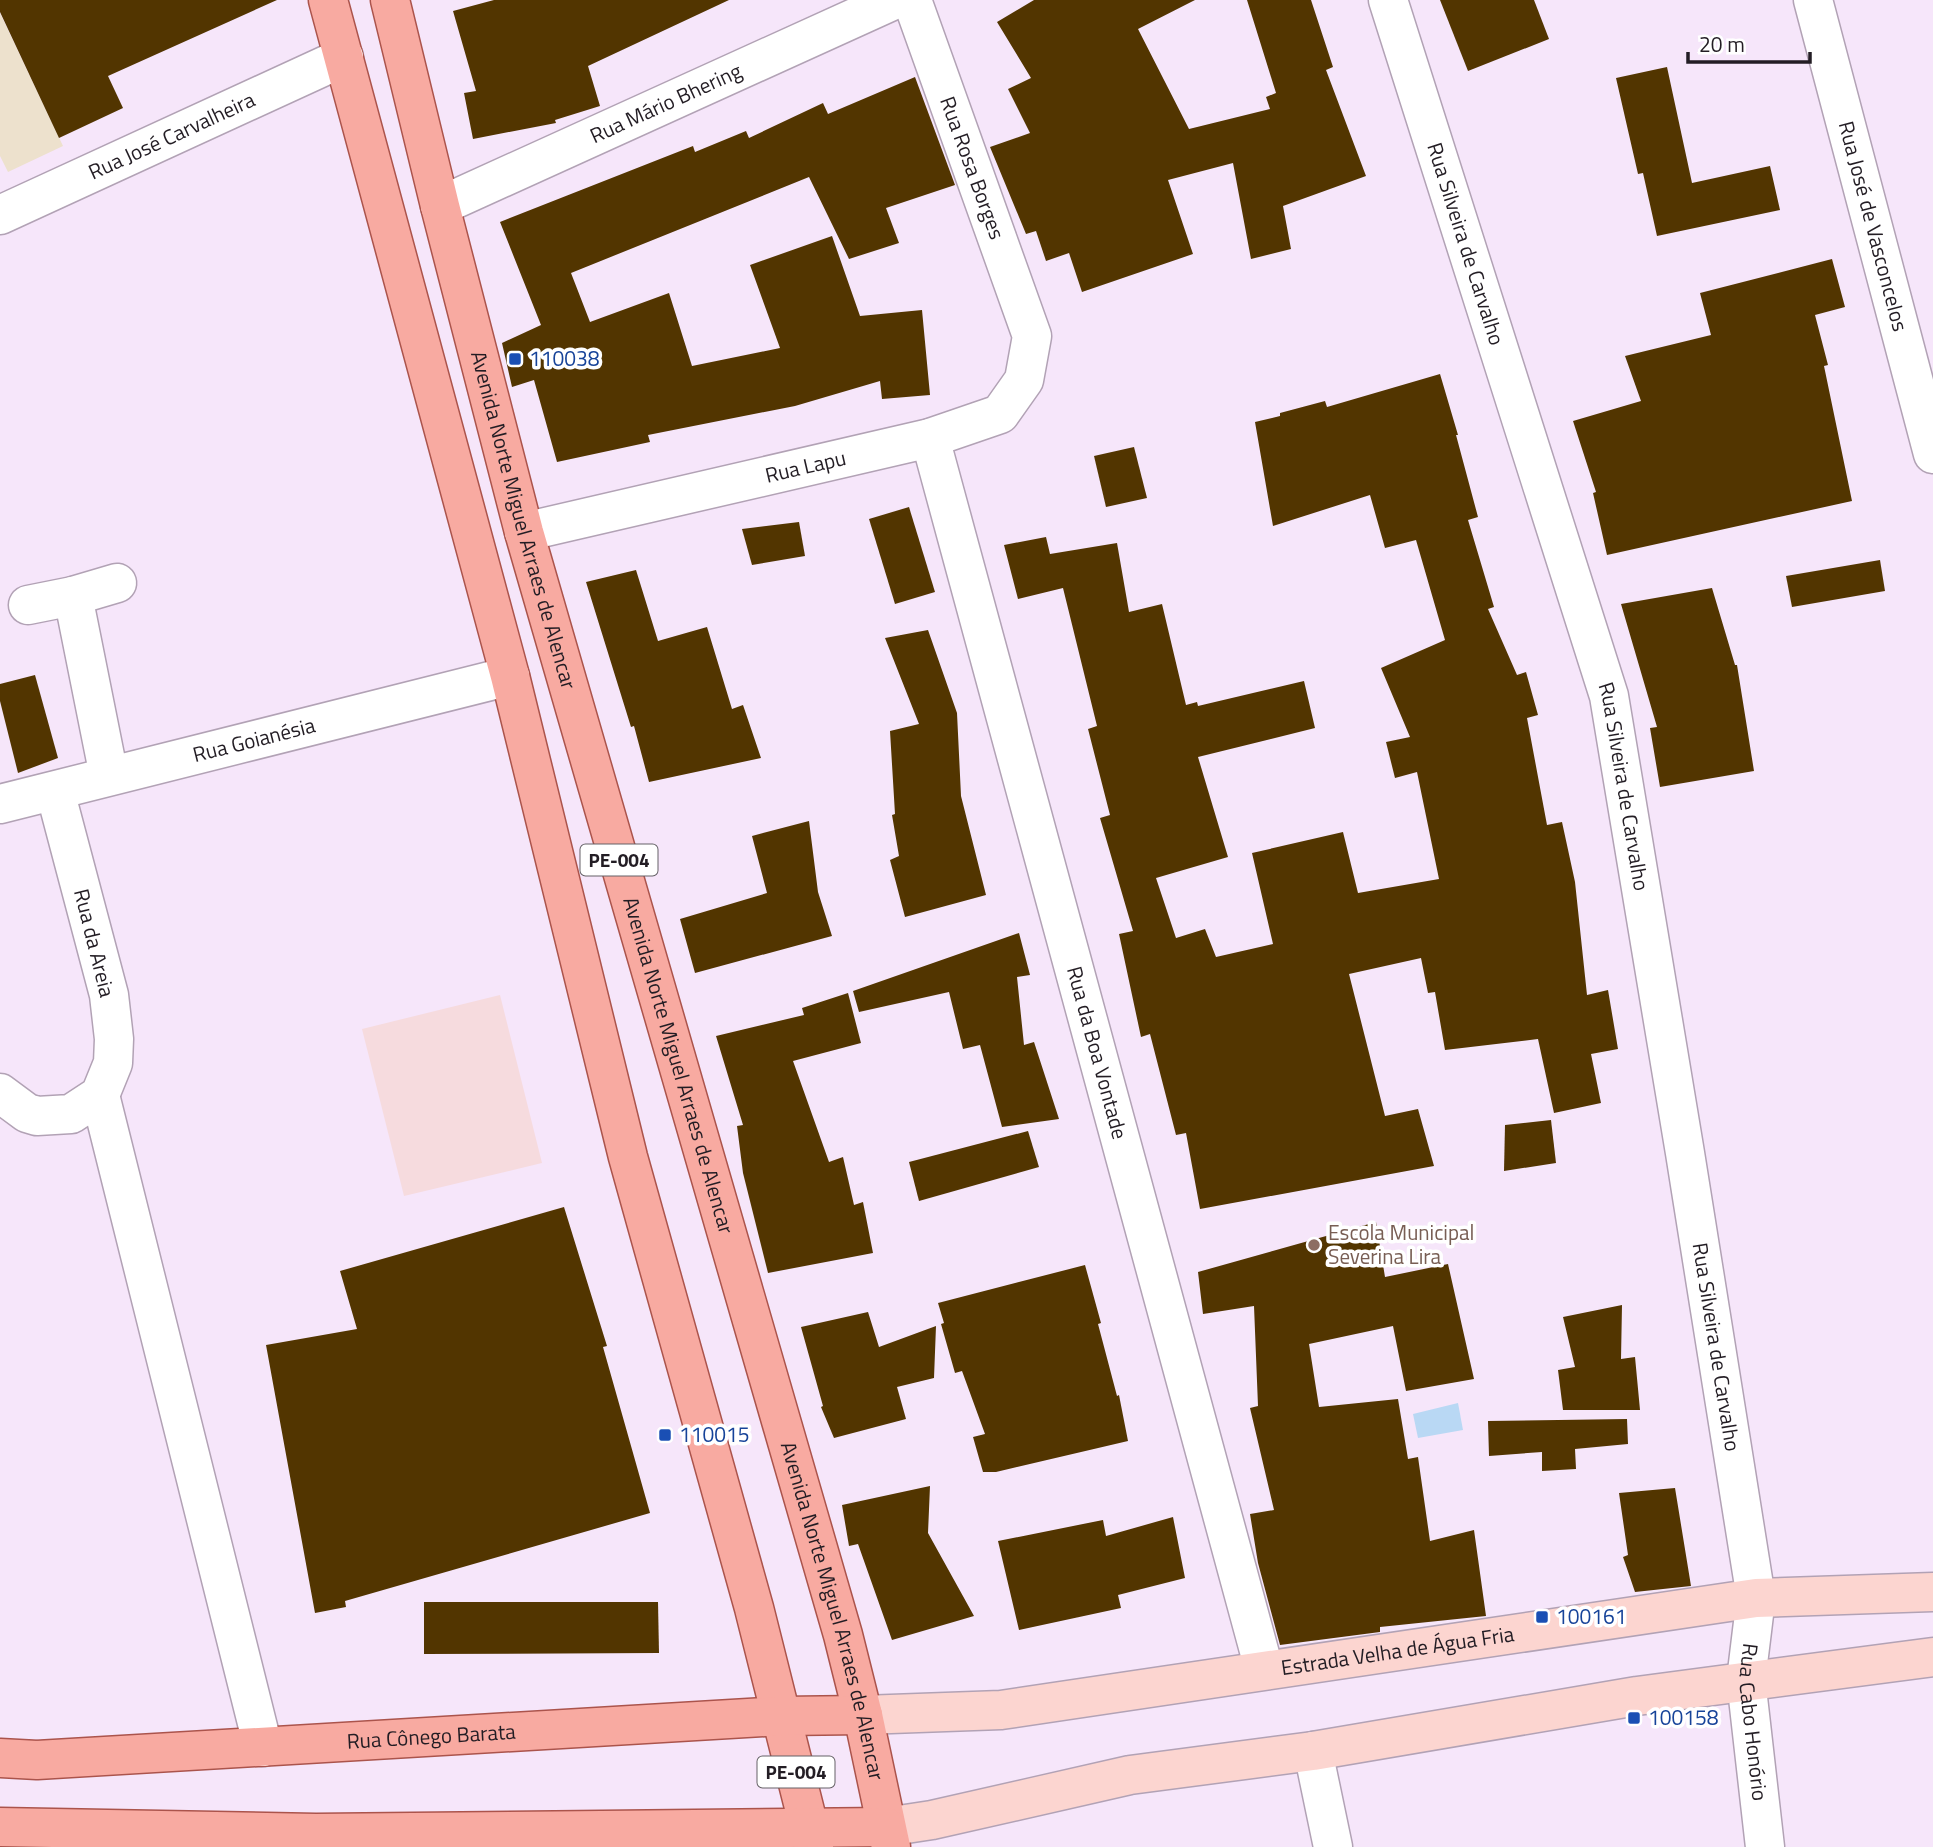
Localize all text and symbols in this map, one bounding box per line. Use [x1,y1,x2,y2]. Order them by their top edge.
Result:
scale bar [1688,21,1811,65]
text: 20 m [1699,28,1745,60]
street label: Rua Mário Bhering [584,54,747,151]
street label: Rua José Carvalheira [83,83,260,187]
street label: Rua Rosa Borges [932,92,1014,244]
street label: Rua José de Vasconcelos [1831,117,1917,335]
street label: Rua Silveira de Carvalho [1419,138,1514,349]
place label: 110038 [529,342,600,374]
street label: Avenida Norte Miguel Arraes de Alencar [463,347,586,693]
marker: 110038 [507,351,523,367]
street label: Rua Lapu [762,441,849,491]
street label: Rua Silveira de Carvalho [1591,678,1658,893]
street label: Rua Goianésia [189,708,319,770]
road number: PE-004 [580,845,658,876]
street label: Rua da Areia [66,885,124,1001]
street label: Avenida Norte Miguel Arraes de Alencar [615,893,743,1238]
street label: Rua da Boa Vontade [1059,962,1137,1143]
place label: Escola Municipal Severina Lira [1328,1216,1474,1272]
marker: Escola Municipal Severina Lira [1306,1237,1322,1253]
street label: Rua Silveira de Carvalho [1685,1240,1749,1454]
place label: 110015 [679,1418,750,1450]
marker: 110015 [657,1427,673,1443]
street label: Avenida Norte Miguel Arraes de Alencar [773,1438,893,1783]
place label: 100161 [1556,1600,1627,1632]
marker: 100161 [1534,1609,1550,1625]
street label: Estrada Velha de Água Fria [1279,1617,1517,1683]
street label: Rua Cabo Honório [1731,1641,1777,1802]
place label: 100158 [1648,1701,1719,1733]
marker: 100158 [1626,1710,1642,1726]
street label: Rua Cônego Barata [346,1715,517,1757]
road number: PE-004 [758,1756,834,1788]

